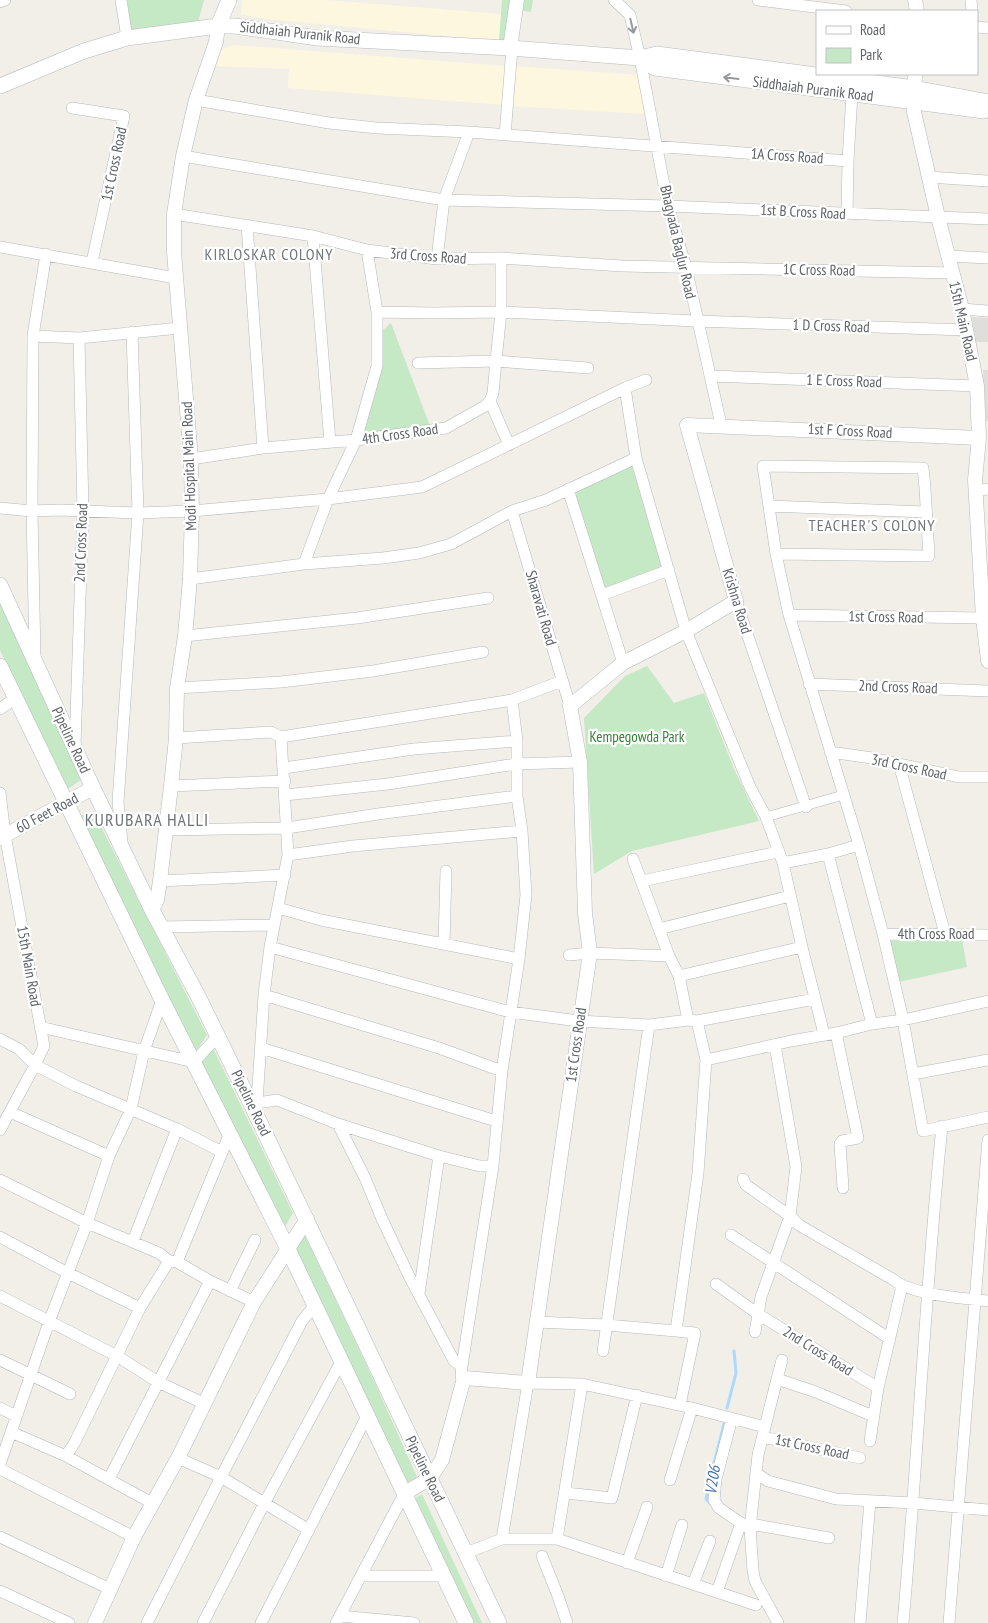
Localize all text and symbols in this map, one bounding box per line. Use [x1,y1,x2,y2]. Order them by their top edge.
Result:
legend [816,10,978,75]
street label: Siddhaiah Puranik Road [239,17,361,48]
one-way arrow [628,18,637,34]
text: Road [860,20,886,39]
text: Park [860,45,882,64]
street label: Siddhaiah Puranik Road [752,72,874,105]
one-way arrow [724,73,740,83]
street label: 1st Cross Road [96,125,131,203]
street label: 1A Cross Road [750,143,824,168]
street label: Bhagyada Baglur Road [656,183,701,300]
street label: 1st B Cross Road [760,200,846,223]
street label: 3rd Cross Road [389,243,467,268]
district label: KIRLOSKAR COLONY [205,244,333,264]
street label: 1C Cross Road [783,259,855,280]
street label: 15th Main Road [945,279,982,363]
street label: 1 D Cross Road [792,315,870,336]
street label: 1 E Cross Road [806,370,882,391]
street label: Modi Hospital Main Road [177,401,200,531]
street label: 4th Cross Road [361,419,439,448]
street label: 1st F Cross Road [807,419,893,442]
street label: 2nd Cross Road [70,503,91,583]
district label: TEACHER'S COLONY [809,515,935,535]
street label: Krishna Road [719,566,756,636]
street label: Sharavati Road [522,568,561,648]
street label: 1st Cross Road [848,606,924,627]
street label: 2nd Cross Road [858,676,938,697]
street label: Pipeline Road [48,704,95,776]
park label: Kempegowda Park [589,727,685,746]
street label: 3rd Cross Road [870,749,949,784]
street label: 60 Feet Road [12,788,81,837]
district label: KURUBARA HALLI [85,808,209,831]
street label: 15th Main Road [13,924,46,1008]
street label: 4th Cross Road [898,924,974,943]
street label: 1st Cross Road [561,1006,590,1084]
street label: Pipeline Road [227,1067,276,1139]
street label: 2nd Cross Road [780,1322,857,1380]
street label: 1st Cross Road [773,1429,851,1464]
street label: Pipeline Road [401,1433,450,1505]
water label: V206 [700,1462,724,1496]

